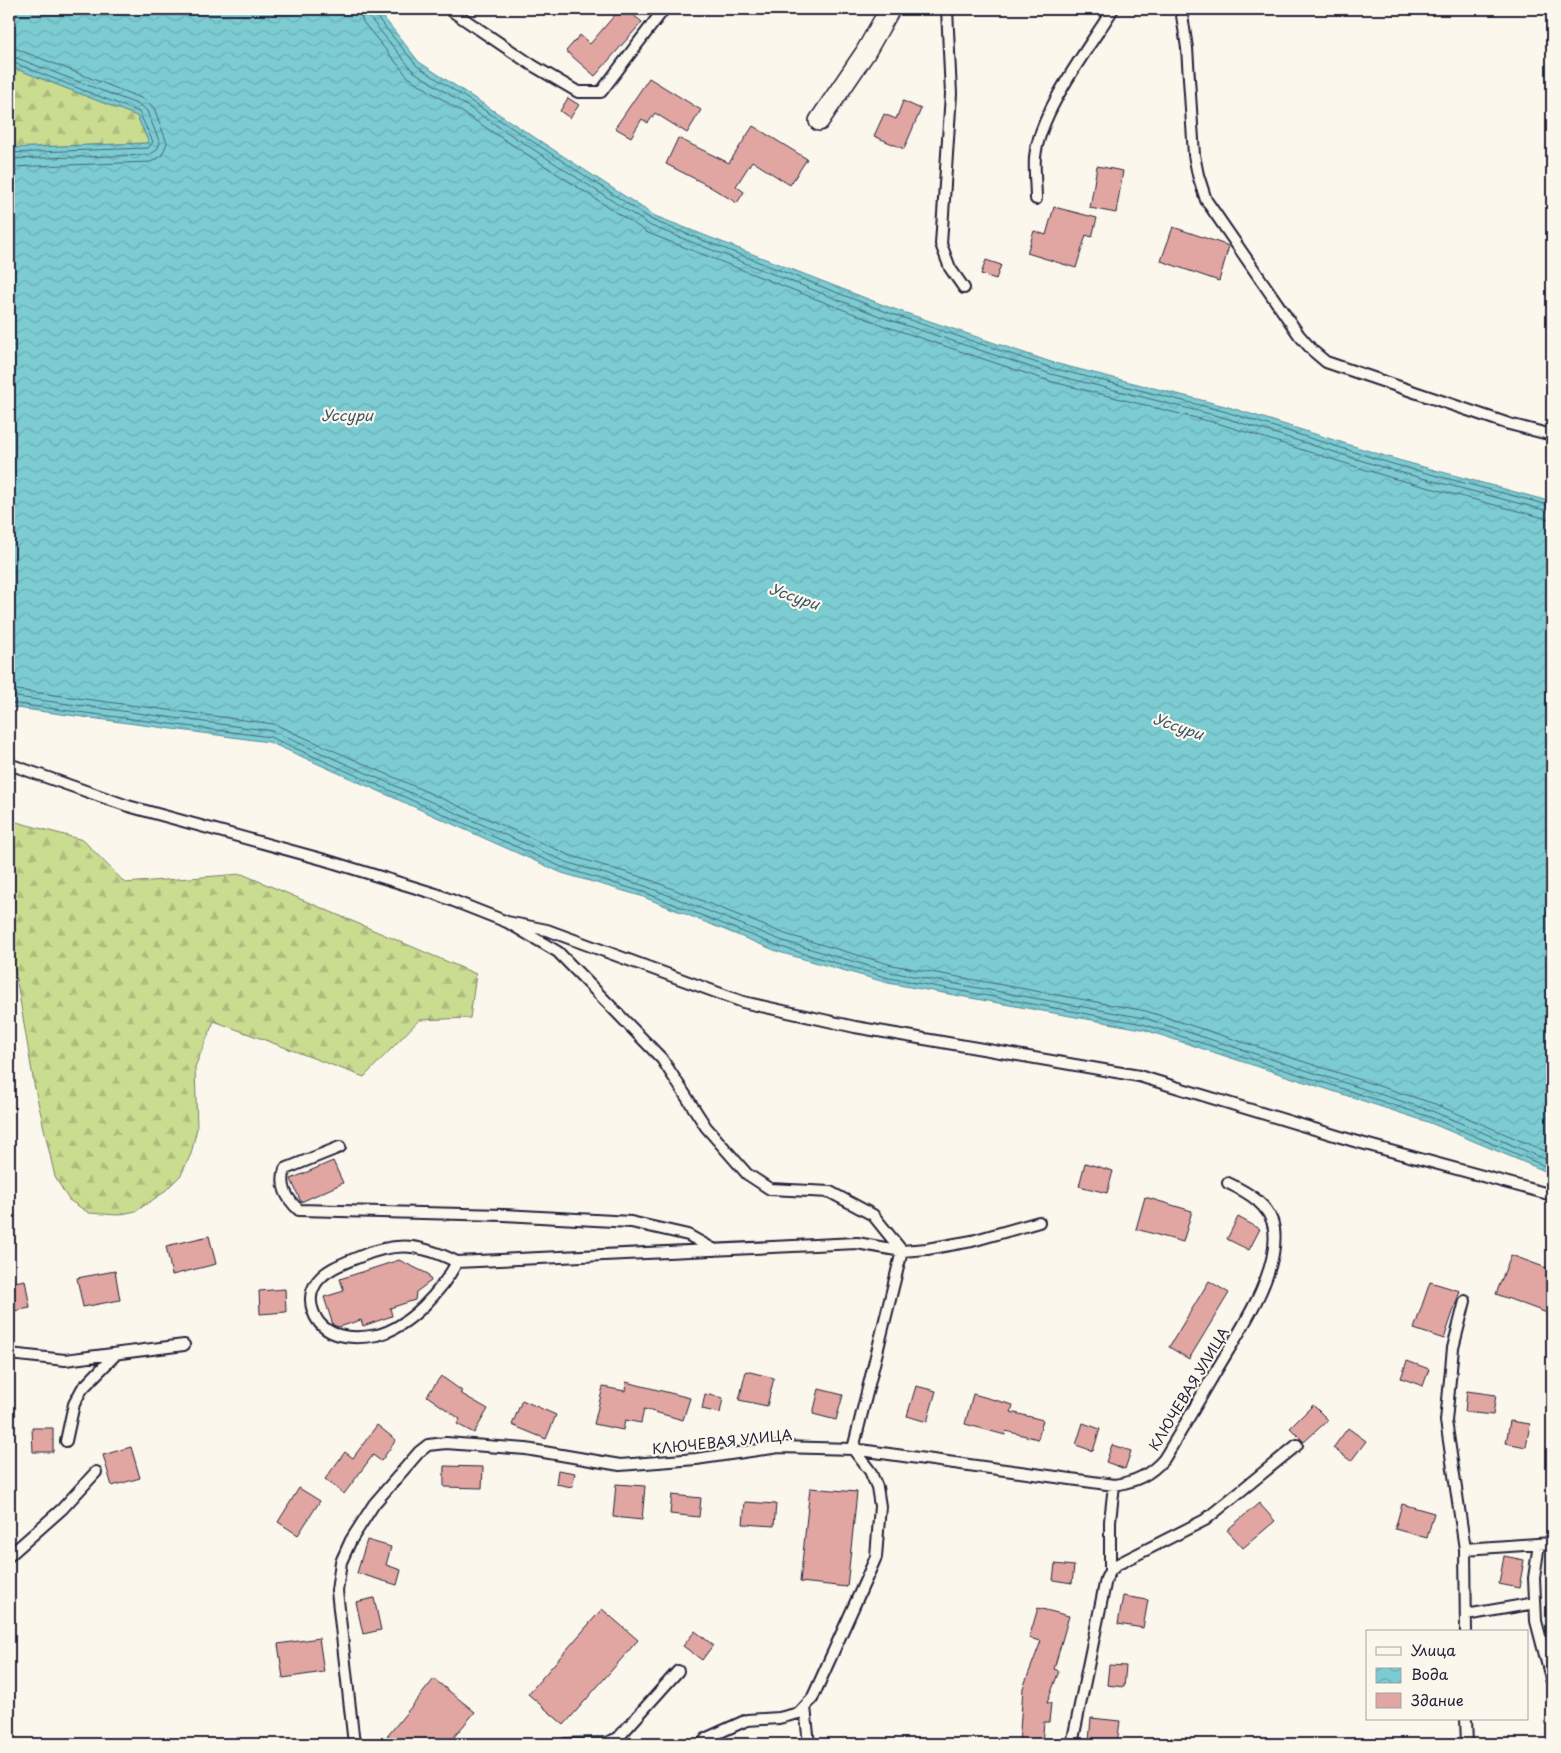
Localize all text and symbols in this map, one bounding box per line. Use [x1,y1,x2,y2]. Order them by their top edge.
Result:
water label: Уссури [321,403,374,426]
water label: Уссури [766,576,824,615]
water label: Уссури [1150,706,1208,745]
street label: КЛЮЧЕВАЯ УЛИЦА [1143,1323,1234,1455]
street label: КЛЮЧЕВАЯ УЛИЦА [651,1424,793,1459]
legend [1366,1630,1528,1720]
text: Улица [1411,1638,1456,1661]
text: Вода [1411,1662,1449,1685]
text: Здание [1411,1688,1464,1711]

